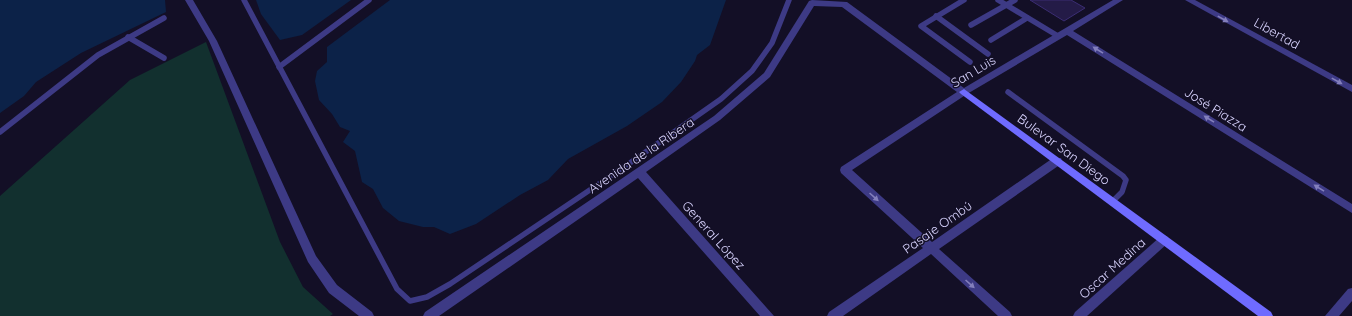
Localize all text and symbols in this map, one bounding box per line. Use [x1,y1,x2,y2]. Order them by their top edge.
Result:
street label: Libertad [1251,14,1303,52]
one-way arrow [1217,15,1229,22]
one-way arrow [1092,47,1104,54]
street label: San Luis [948,51,998,91]
one-way arrow [1331,77,1343,84]
street label: José Piazza [1182,83,1250,135]
street label: Bulevar San Diego [1015,110,1114,188]
street label: Avenida de la Ribera [585,114,697,196]
one-way arrow [1204,115,1214,123]
one-way arrow [1314,184,1324,192]
one-way arrow [868,192,879,201]
street label: General López [679,197,749,273]
street label: Pasaje Ombú [899,197,975,257]
street label: Oscar Medina [1076,234,1148,302]
one-way arrow [965,279,975,289]

